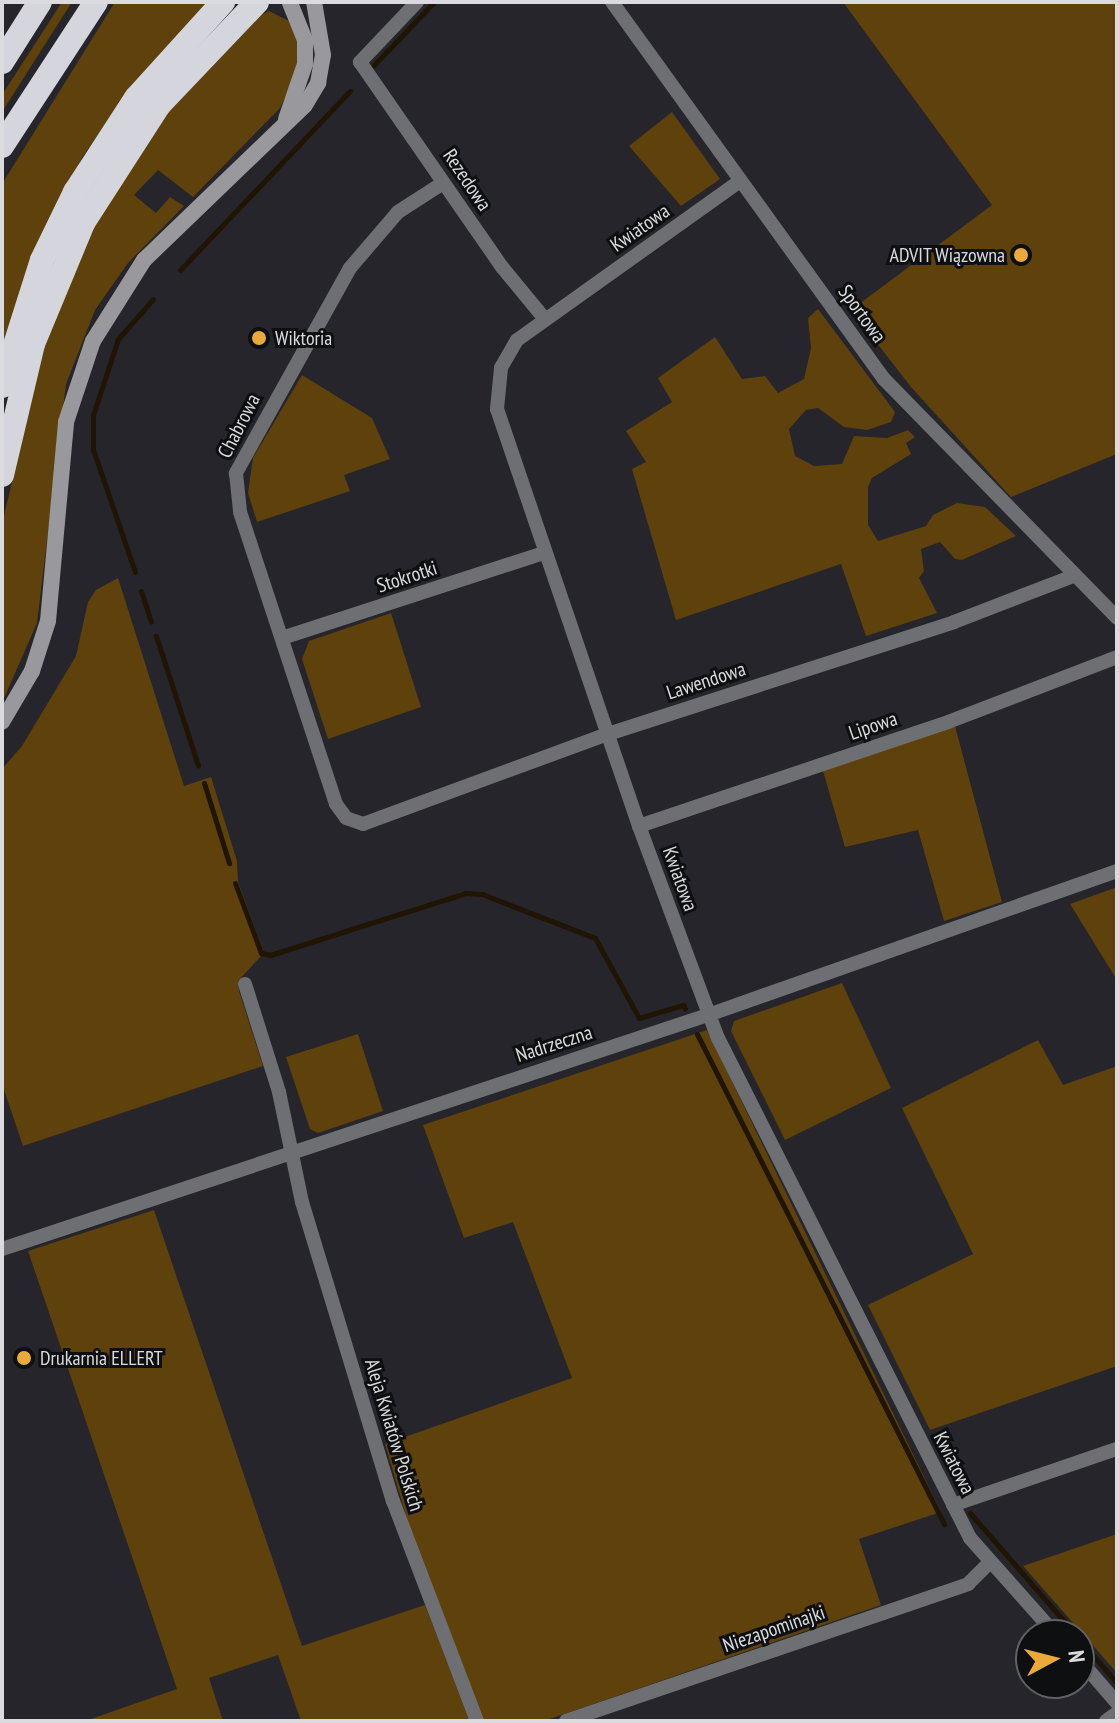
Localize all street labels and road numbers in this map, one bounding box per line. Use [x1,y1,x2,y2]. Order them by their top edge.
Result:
street label: Rezedowa [438,145,496,215]
street label: Kwiatowa [606,199,674,257]
street label: Sportowa [833,280,891,348]
street label: Chabrowa [213,390,265,462]
street label: Stokrotki [374,556,440,598]
street label: Lawendowa [663,657,749,705]
street label: Lipowa [846,707,900,745]
street label: Kwiatowa [657,844,703,914]
street label: Nadrzeczna [513,1020,595,1068]
street label: Aleja Kwiatów Polskich [359,1356,429,1514]
street label: Kwiatowa [928,1428,980,1498]
street label: Niezapominajki [720,1600,828,1658]

